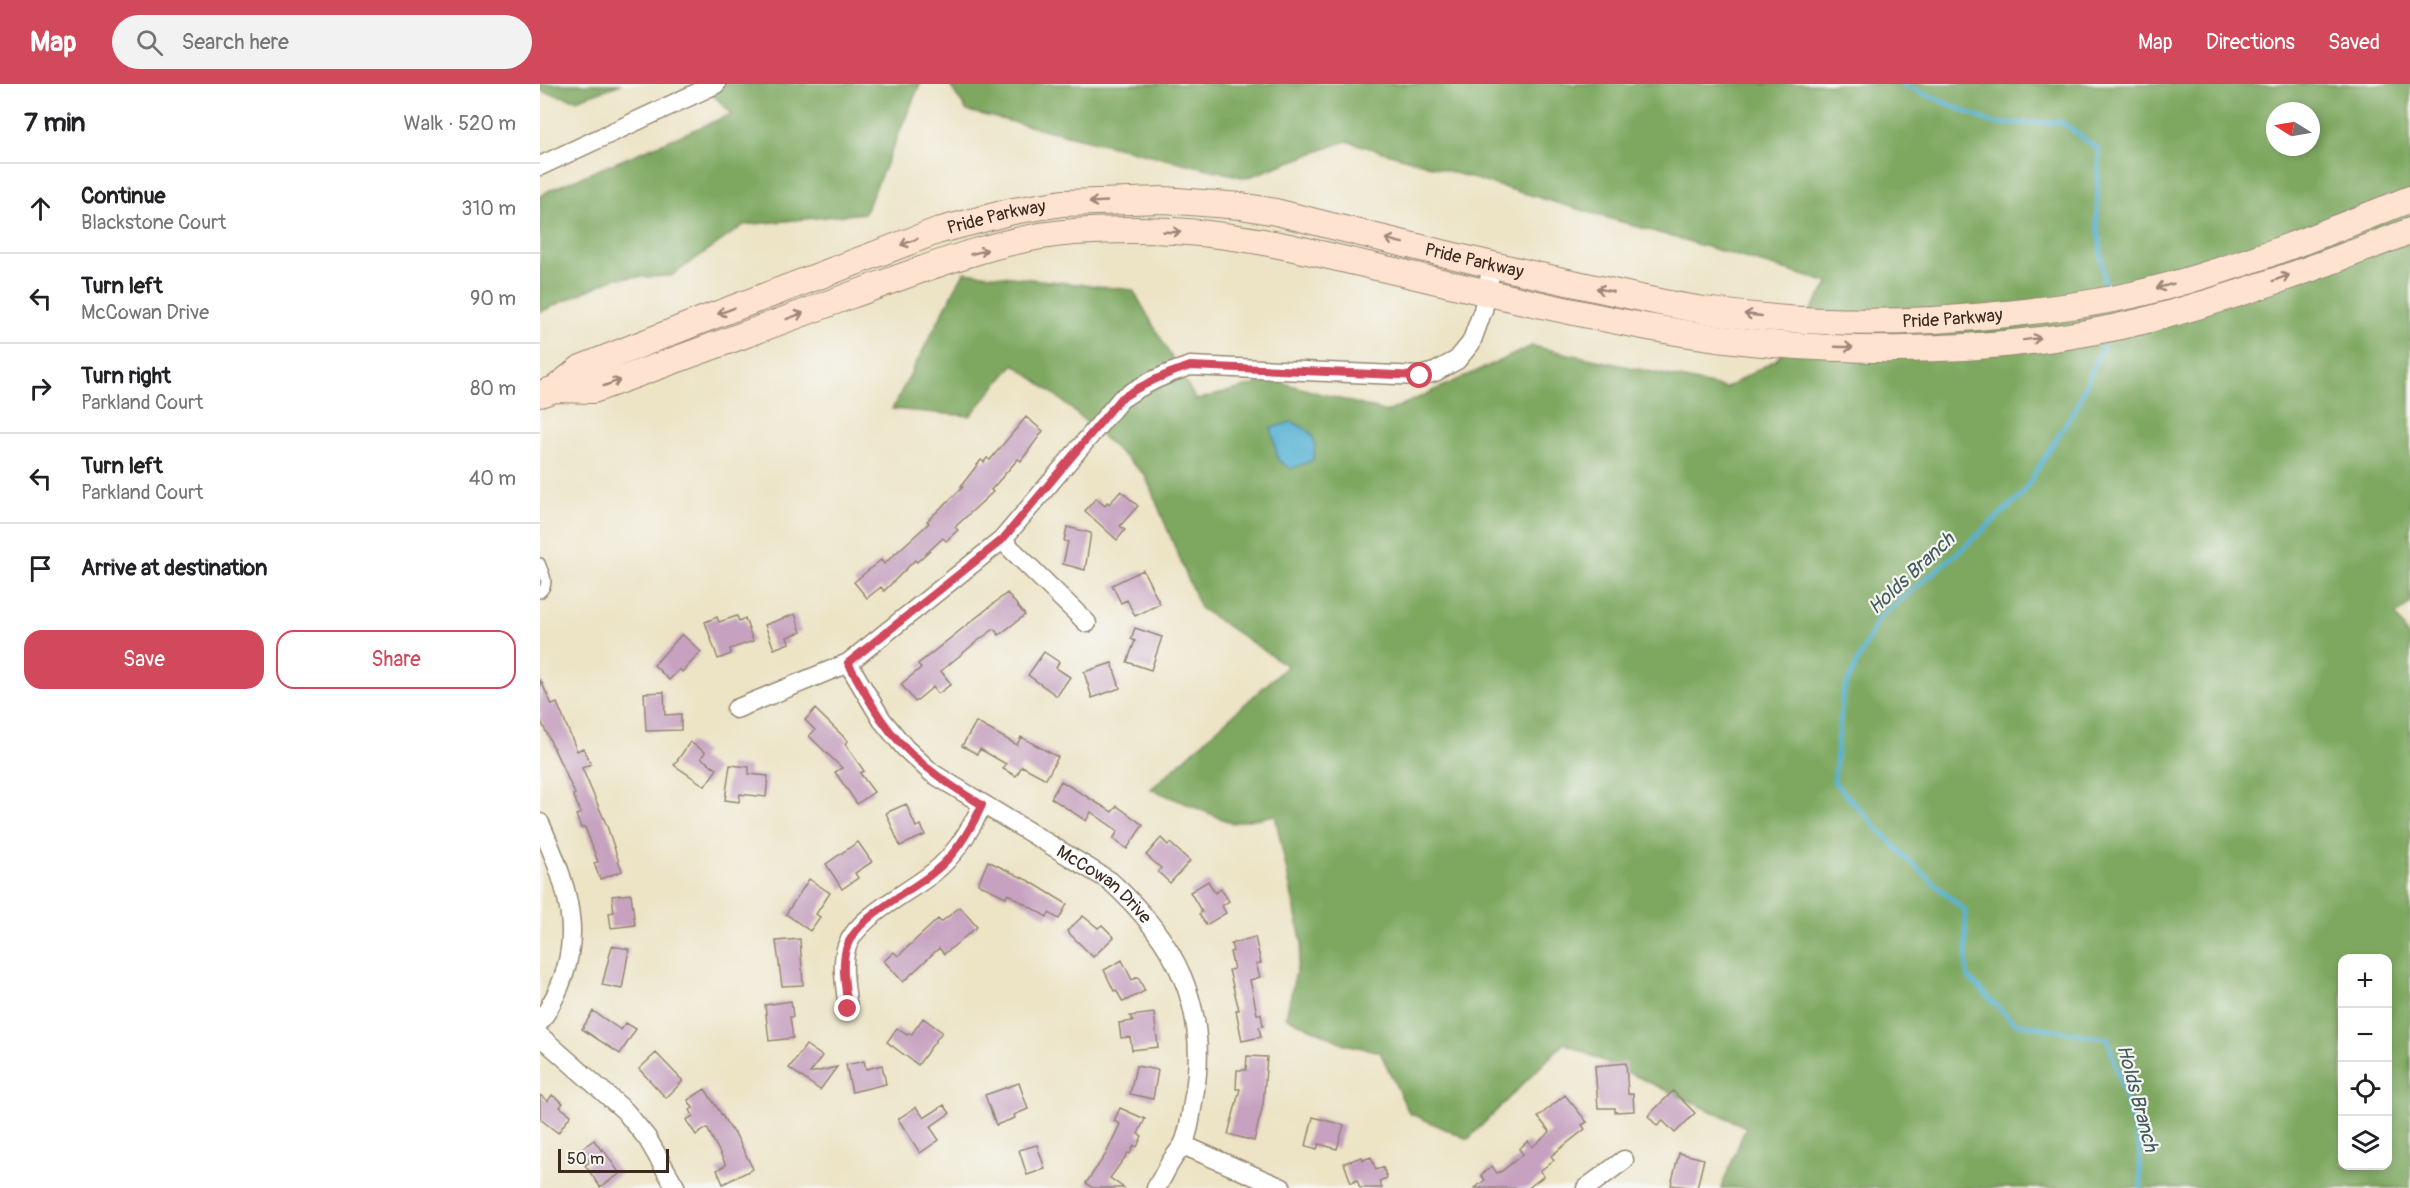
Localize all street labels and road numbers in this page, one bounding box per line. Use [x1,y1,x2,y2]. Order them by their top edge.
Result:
street label: Pride Parkway [945,195,1048,240]
street label: Pride Parkway [1422,238,1526,284]
street label: Pride Parkway [1902,304,2004,333]
street label: McCowan Drive [1052,840,1157,929]

